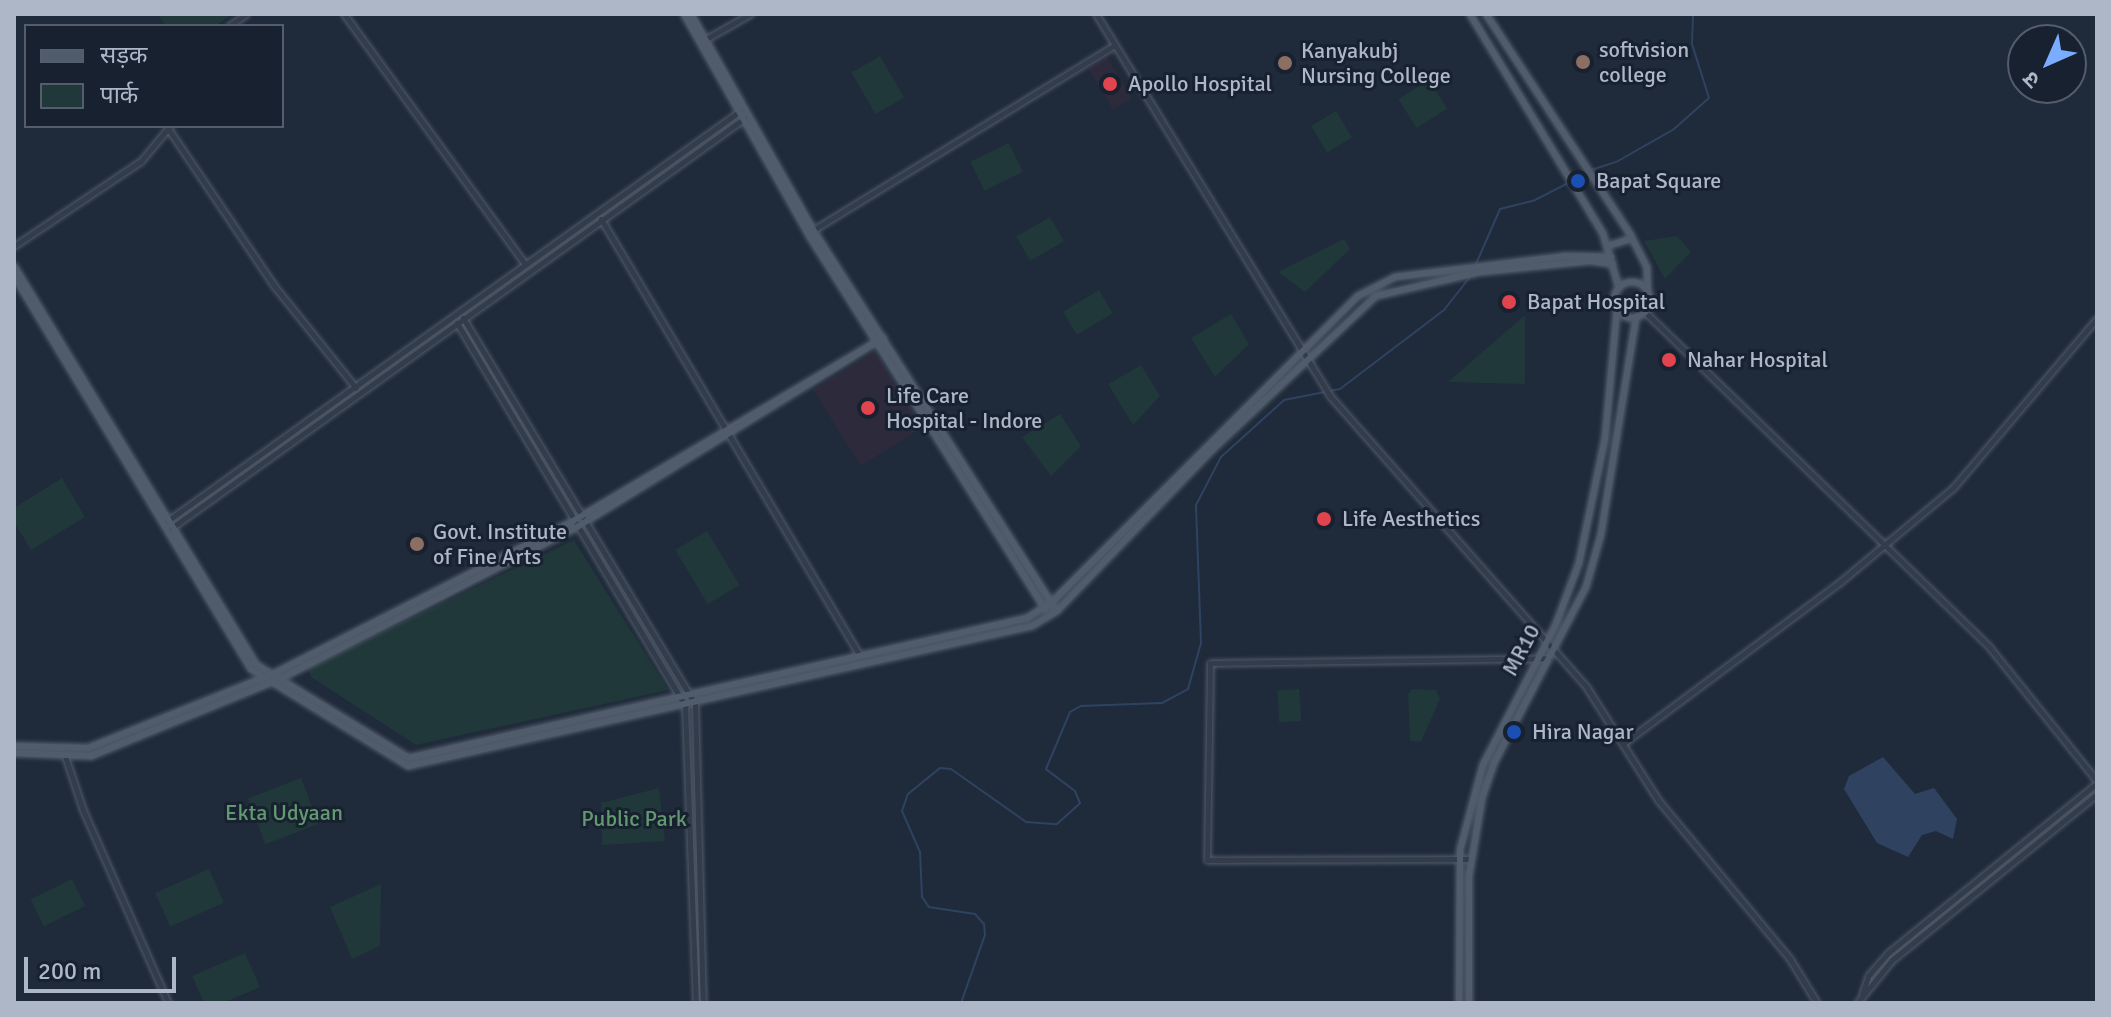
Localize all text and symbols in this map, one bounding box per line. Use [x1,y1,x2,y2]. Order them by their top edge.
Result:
legend [24,24,284,128]
north arrow [2007,24,2087,104]
place label: softvision college [1599,36,1689,88]
place label: Kanyakubj Nursing College [1301,37,1451,88]
text: सड़क [100,40,148,70]
marker: softvision college [1574,53,1592,71]
marker: Kanyakubj Nursing College [1276,54,1294,72]
text: उ [2017,66,2045,94]
place label: Apollo Hospital [1128,71,1272,97]
marker: Apollo Hospital [1099,73,1121,95]
text: पार्क [100,80,138,110]
place label: Bapat Square [1596,168,1721,194]
marker: Bapat Square [1567,170,1589,192]
place label: Bapat Hospital [1527,289,1665,315]
marker: Bapat Hospital [1498,291,1520,313]
place label: Nahar Hospital [1687,347,1828,373]
marker: Nahar Hospital [1658,349,1680,371]
place label: Life Care Hospital - Indore [886,382,1042,434]
marker: Life Care Hospital - Indore [857,397,879,419]
place label: Life Aesthetics [1342,506,1480,532]
marker: Life Aesthetics [1313,508,1335,530]
place label: Govt. Institute of Fine Arts [433,518,567,570]
marker: Govt. Institute of Fine Arts [408,535,426,553]
street label: MR10 [1496,620,1546,680]
place label: Hira Nagar [1532,719,1634,745]
marker: Hira Nagar [1503,721,1525,743]
park label: Ekta Udyaan [225,800,343,826]
park label: Public Park [581,806,687,832]
scale bar [28,941,180,991]
text: 200 m [38,956,101,986]

